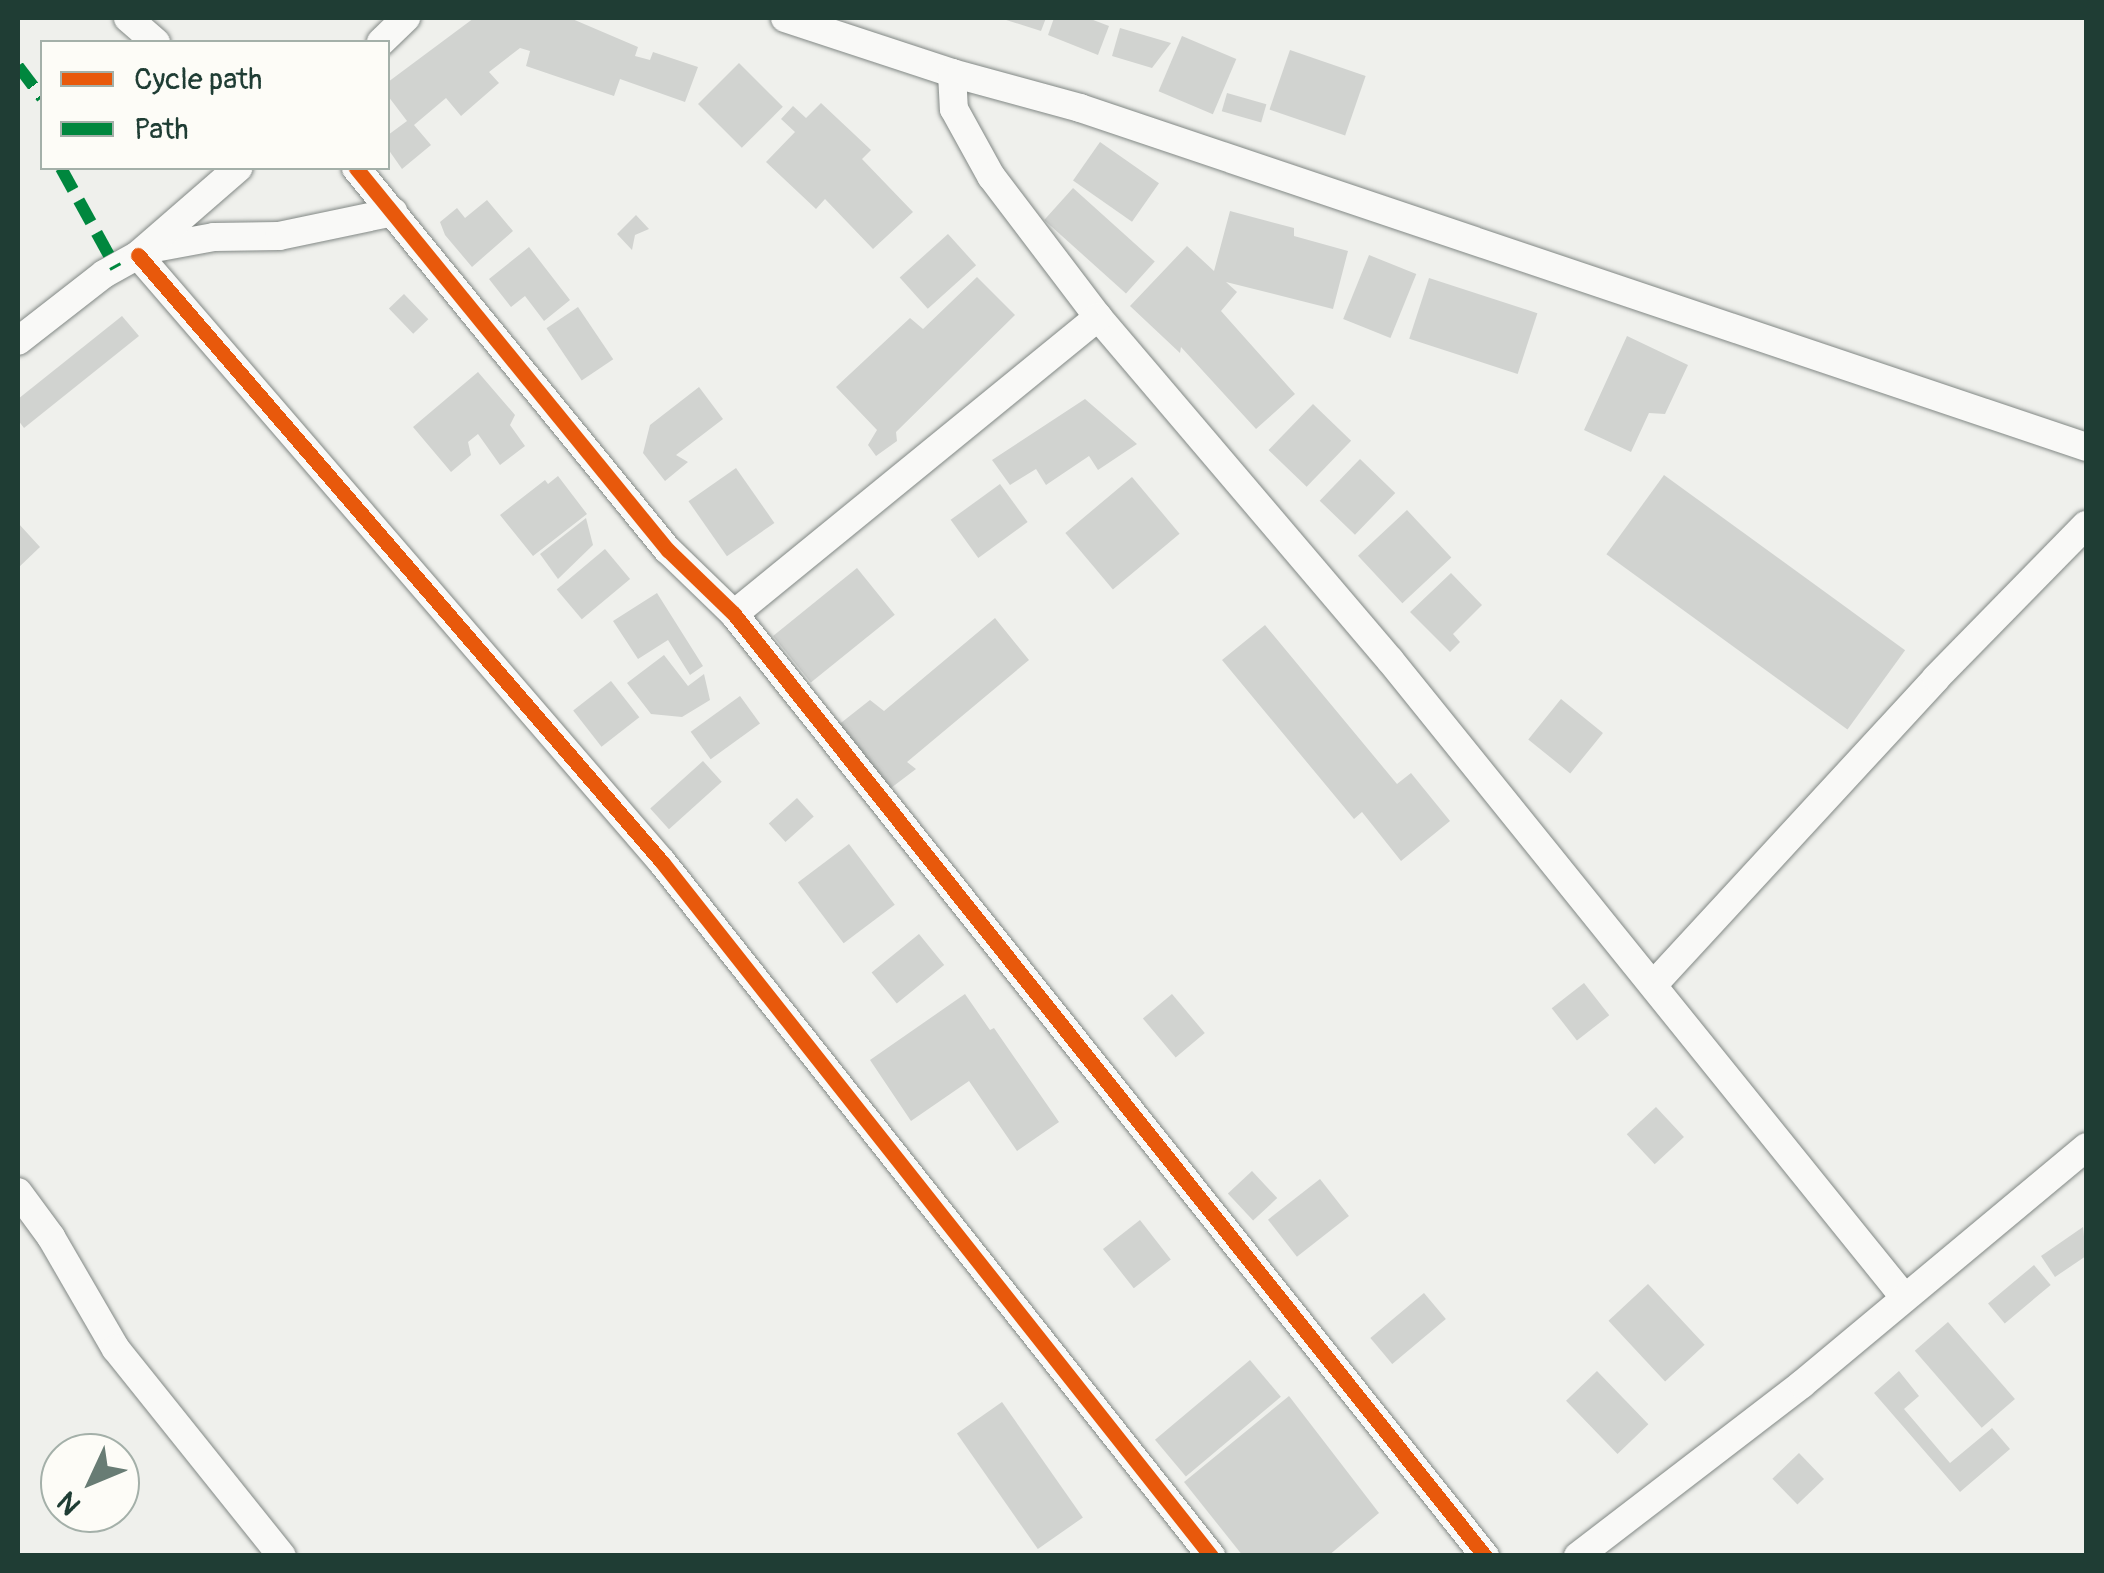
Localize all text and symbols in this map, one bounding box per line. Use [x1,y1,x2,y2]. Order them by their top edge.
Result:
legend [40,40,390,170]
text: Cycle path [134,61,262,98]
text: Path [134,111,189,148]
north arrow [40,1433,140,1533]
text: N [50,1484,89,1522]

